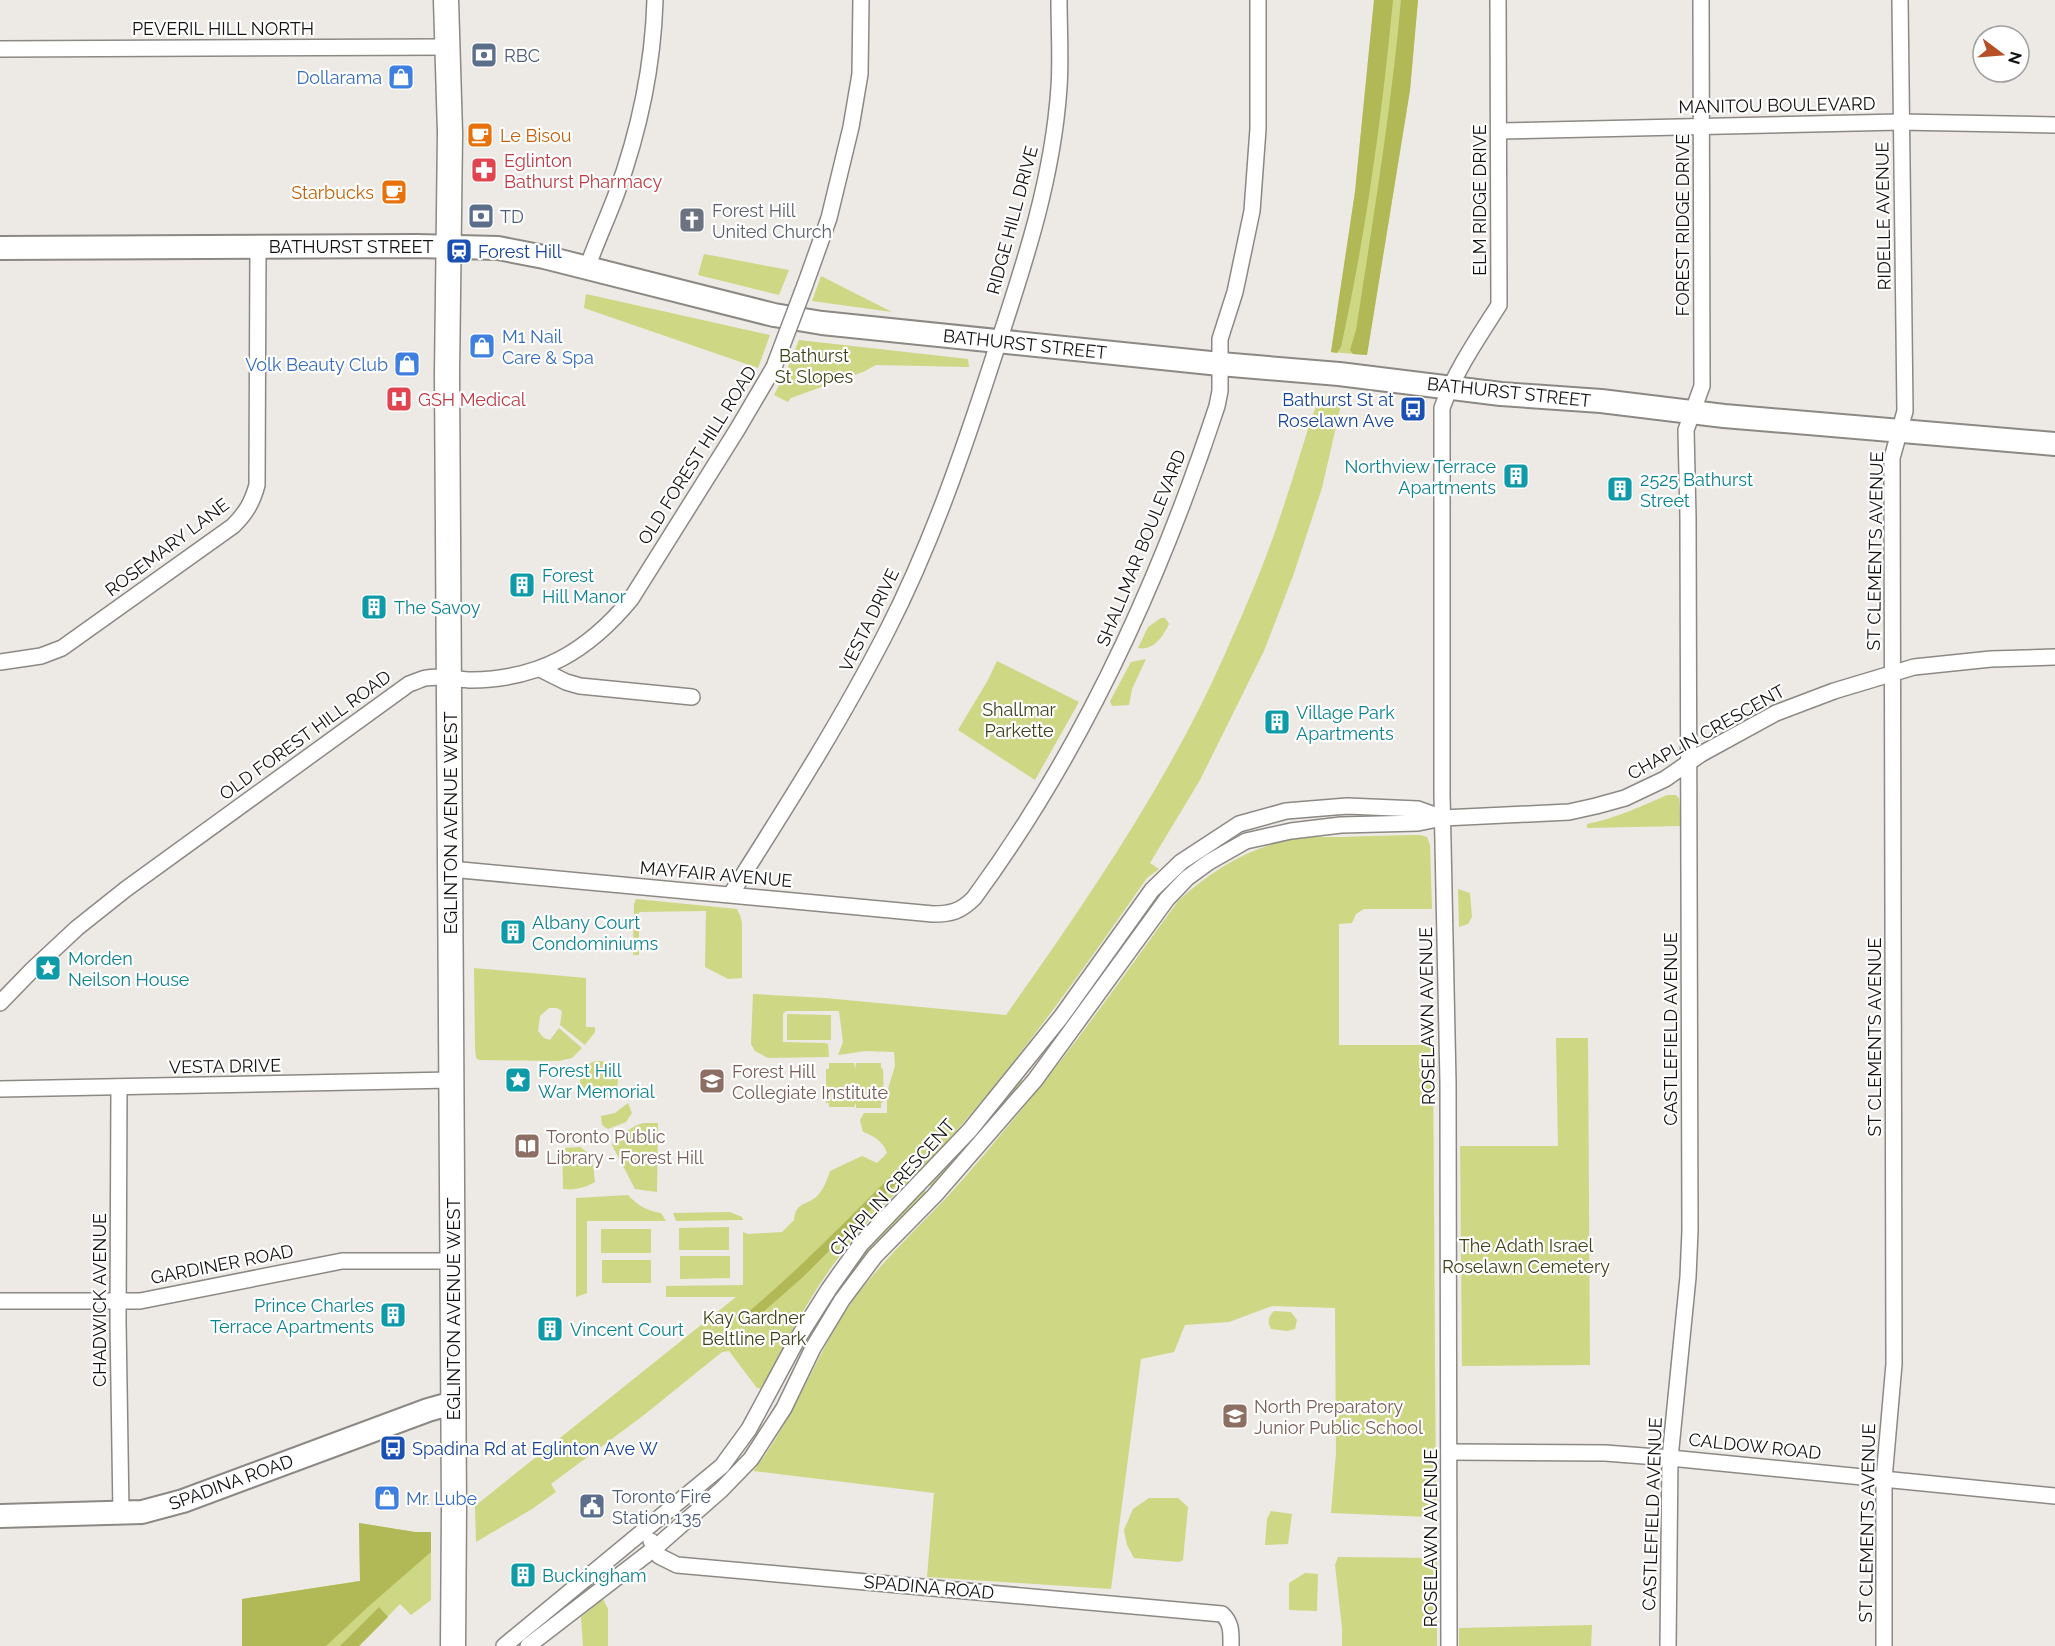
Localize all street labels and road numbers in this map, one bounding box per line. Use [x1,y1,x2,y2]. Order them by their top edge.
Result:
street label: PEVERIL HILL NORTH [132,18,314,39]
street label: MANITOU BOULEVARD [1678,93,1876,117]
street label: ELM RIDGE DRIVE [1469,124,1490,276]
street label: FOREST RIDGE DRIVE [1672,134,1693,316]
street label: RIDELLE AVENUE [1871,141,1895,291]
street label: RIDGE HILL DRIVE [982,144,1042,296]
street label: BATHURST STREET [269,236,433,257]
street label: BATHURST STREET [942,325,1108,363]
street label: OLD FOREST HILL ROAD [633,362,761,548]
street label: BATHURST STREET [1426,373,1592,411]
street label: SHALLMAR BOULEVARD [1092,447,1190,649]
street label: ST CLEMENTS AVENUE [1863,451,1887,651]
street label: ROSEMARY LANE [101,494,233,600]
street label: VESTA DRIVE [835,565,903,675]
street label: OLD FOREST HILL ROAD [215,666,395,804]
street label: CHAPLIN CRESCENT [1624,680,1788,784]
street label: EGLINTON AVENUE WEST [440,712,461,934]
street label: MAYFAIR AVENUE [639,857,793,891]
street label: ROSELAWN AVENUE [1415,927,1439,1105]
street label: CASTLEFIELD AVENUE [1660,932,1681,1126]
street label: ST CLEMENTS AVENUE [1864,937,1885,1137]
street label: VESTA DRIVE [169,1055,281,1077]
street label: CHAPLIN CRESCENT [825,1114,959,1260]
street label: EGLINTON AVENUE WEST [443,1198,464,1420]
street label: CHADWICK AVENUE [89,1213,110,1387]
street label: GARDINER ROAD [149,1240,295,1288]
street label: CASTLEFIELD AVENUE [1638,1417,1666,1611]
street label: ST CLEMENTS AVENUE [1855,1423,1879,1623]
street label: CALDOW ROAD [1688,1429,1823,1463]
street label: ROSELAWN AVENUE [1420,1449,1441,1627]
street label: SPADINA ROAD [166,1450,296,1514]
street label: SPADINA ROAD [863,1571,995,1603]

